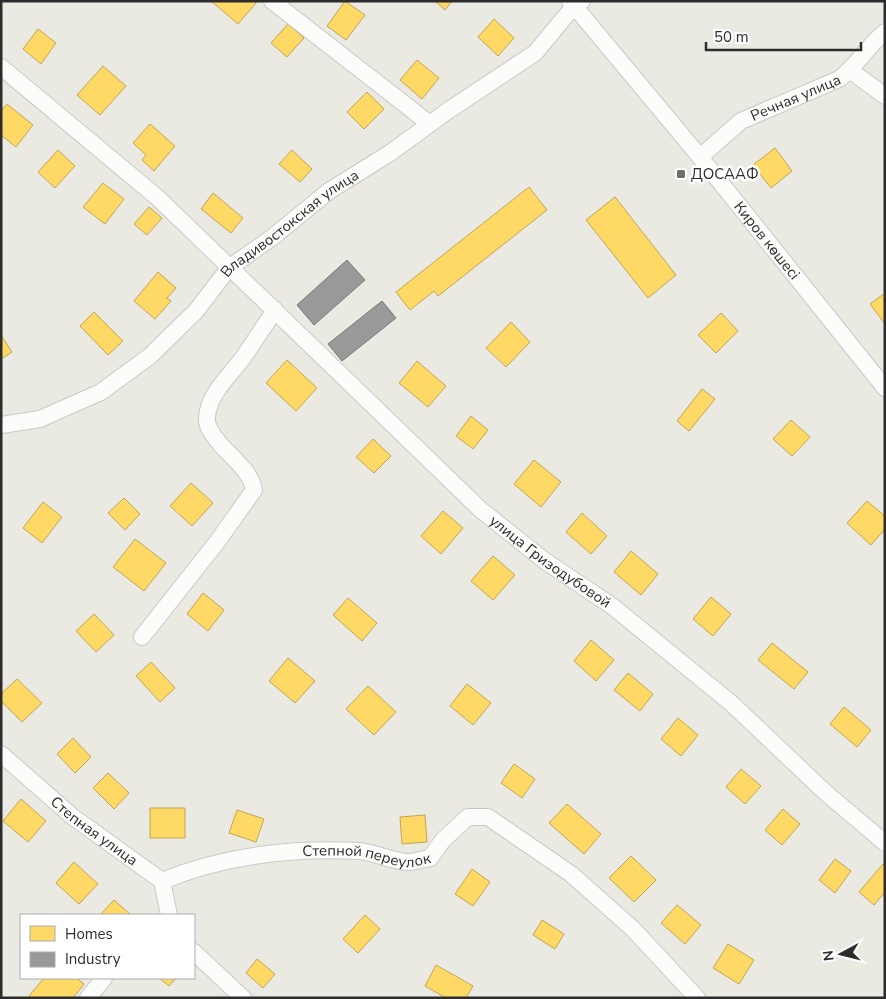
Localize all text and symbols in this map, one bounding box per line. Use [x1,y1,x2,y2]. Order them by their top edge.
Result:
scale bar [706,20,861,52]
text: 50 m [714,27,749,47]
street label: Речная улица [747,69,844,126]
place label: ДОСААФ [691,164,759,184]
street label: Владивостокская улица [216,165,363,281]
marker: ДОСААФ [675,168,687,180]
street label: Киров көшесі [729,197,804,284]
street label: улица Гризодубовой [485,511,615,612]
street label: Степная улица [46,792,142,870]
street label: Степной переулок [302,840,433,872]
legend [20,914,195,979]
text: Homes [65,924,113,944]
north arrow [816,929,866,979]
text: Industry [65,949,121,969]
text: N [819,949,839,962]

